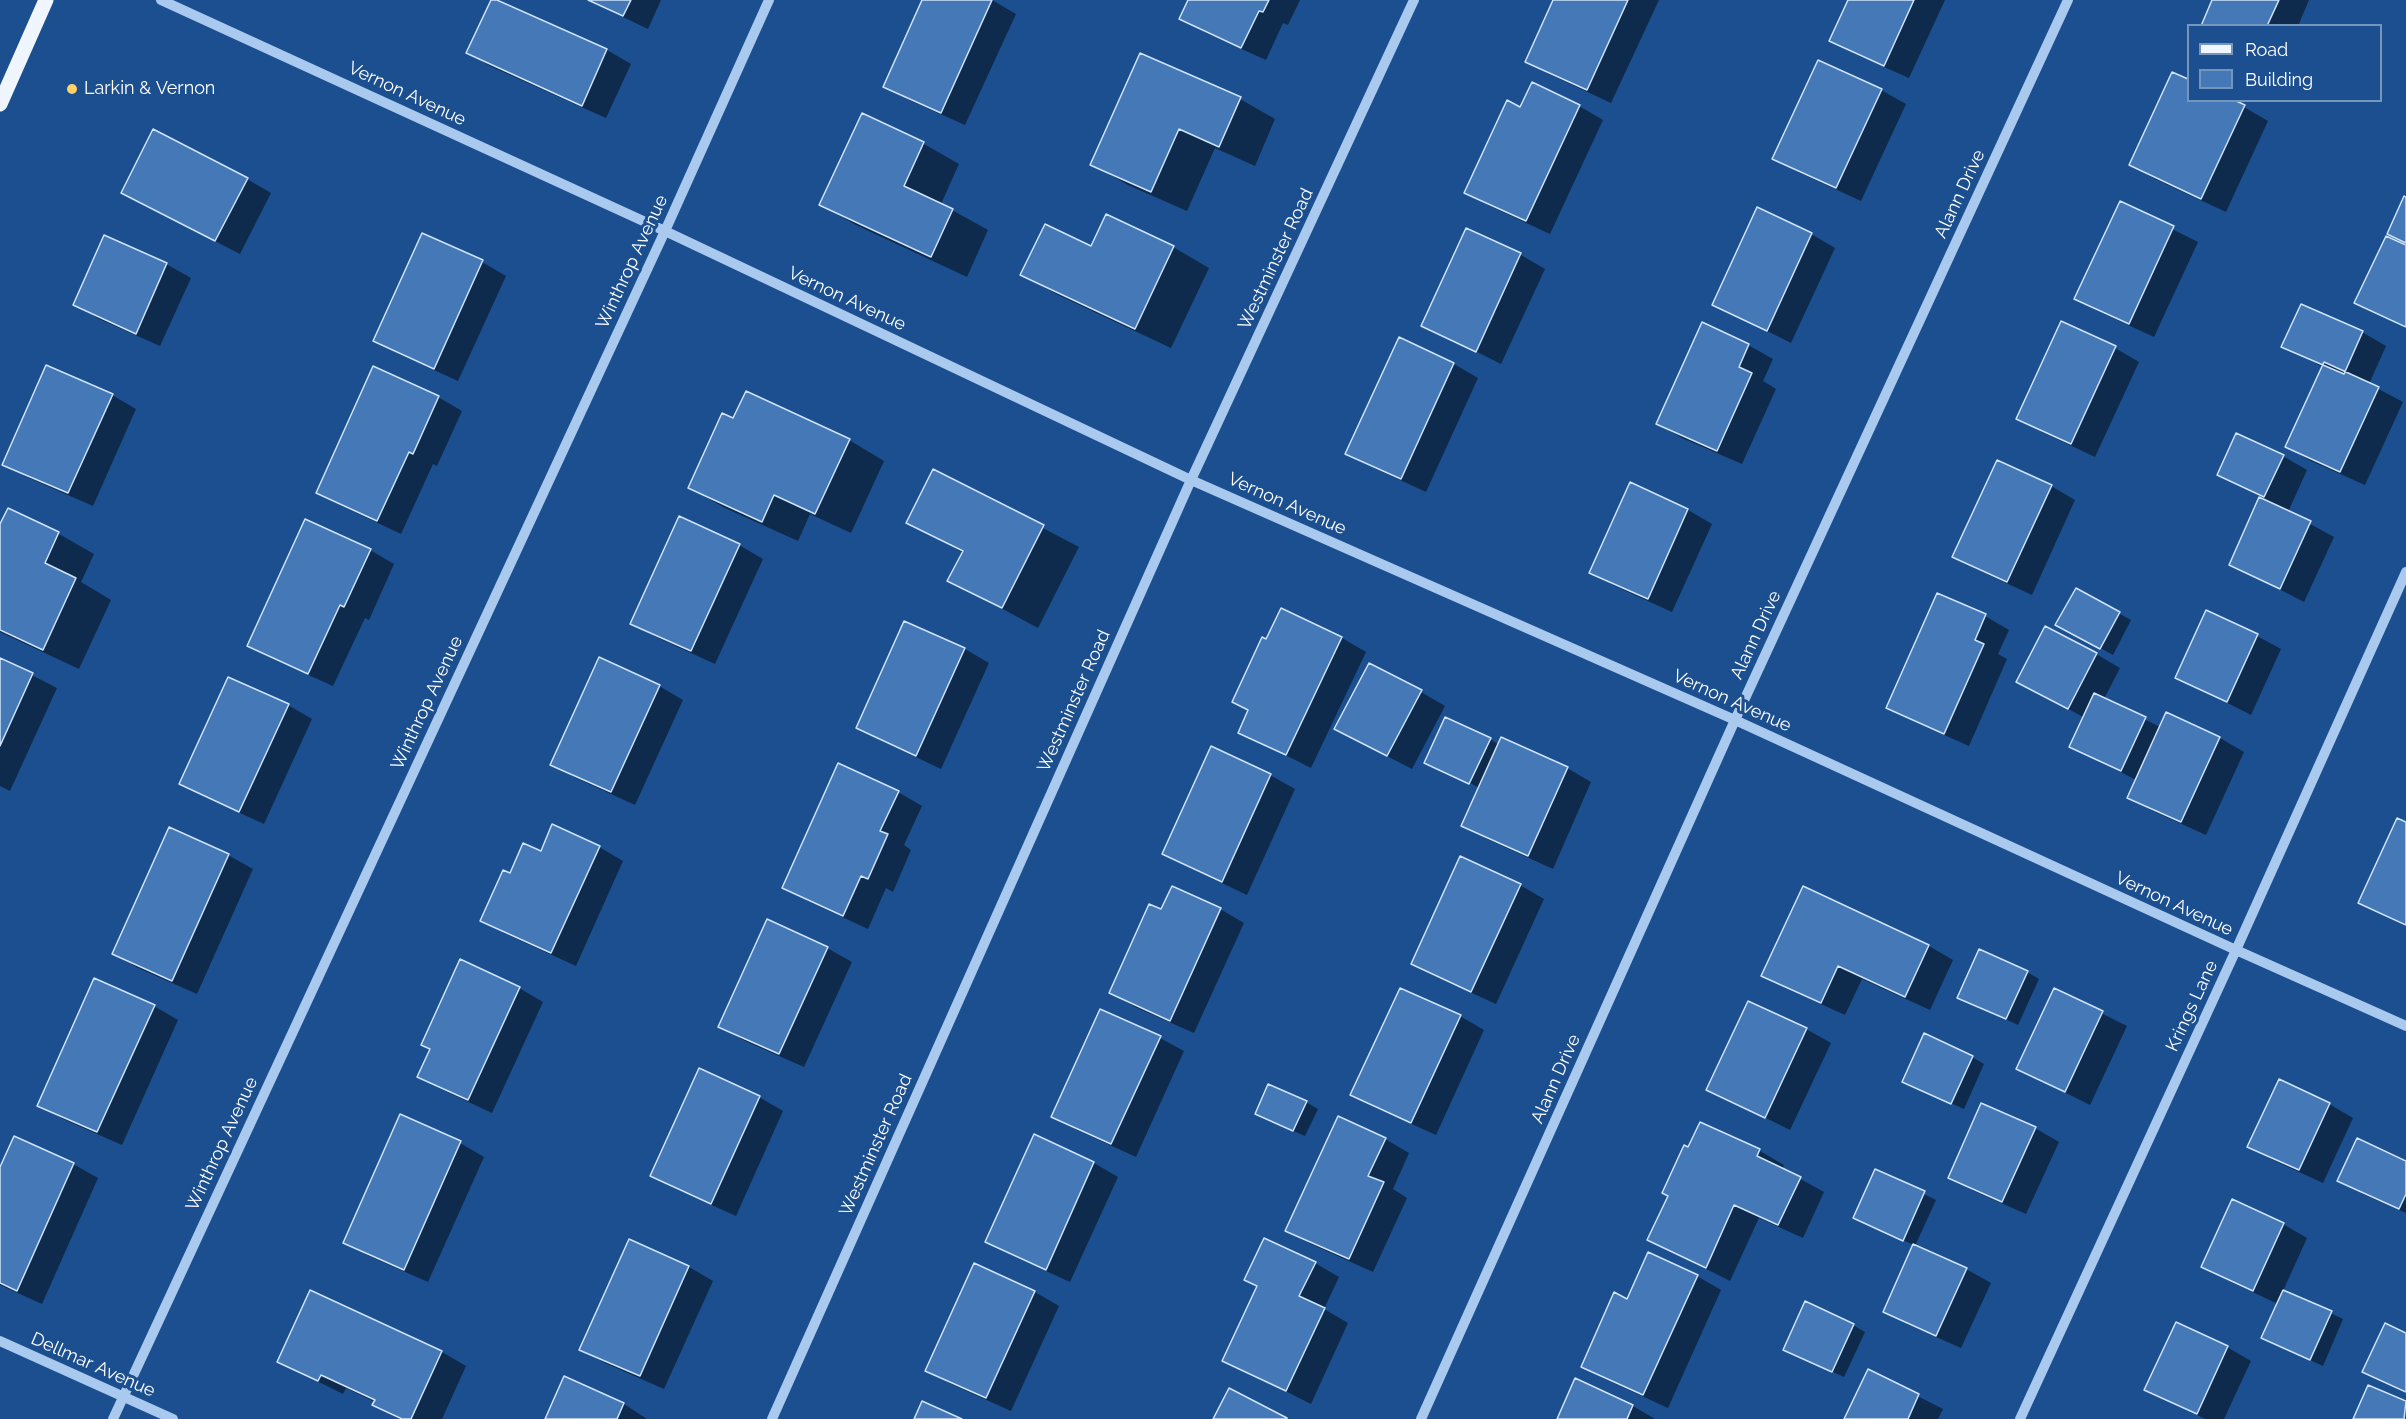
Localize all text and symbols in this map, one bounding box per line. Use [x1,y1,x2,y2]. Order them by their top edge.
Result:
legend [2187,24,2382,102]
text: Road [2245,39,2288,60]
street label: Vernon Avenue [345,57,469,131]
text: Building [2245,69,2313,90]
place label: Larkin & Vernon [84,78,215,100]
marker: Larkin & Vernon [65,82,79,96]
street label: Alann Drive [1930,146,1990,242]
street label: Westminster Road [1234,185,1318,333]
street label: Winthrop Avenue [592,192,672,332]
street label: Vernon Avenue [785,262,909,336]
street label: Vernon Avenue [1224,468,1350,540]
street label: Alann Drive [1726,587,1786,683]
street label: Westminster Road [1033,627,1115,775]
street label: Winthrop Avenue [387,633,467,773]
street label: Vernon Avenue [1669,665,1795,737]
street label: Vernon Avenue [2112,867,2236,941]
street label: Krings Lane [2161,957,2223,1055]
street label: Alann Drive [1527,1031,1585,1127]
street label: Westminster Road [835,1071,917,1219]
street label: Winthrop Avenue [182,1074,262,1214]
street label: Dellmar Avenue [28,1328,158,1402]

